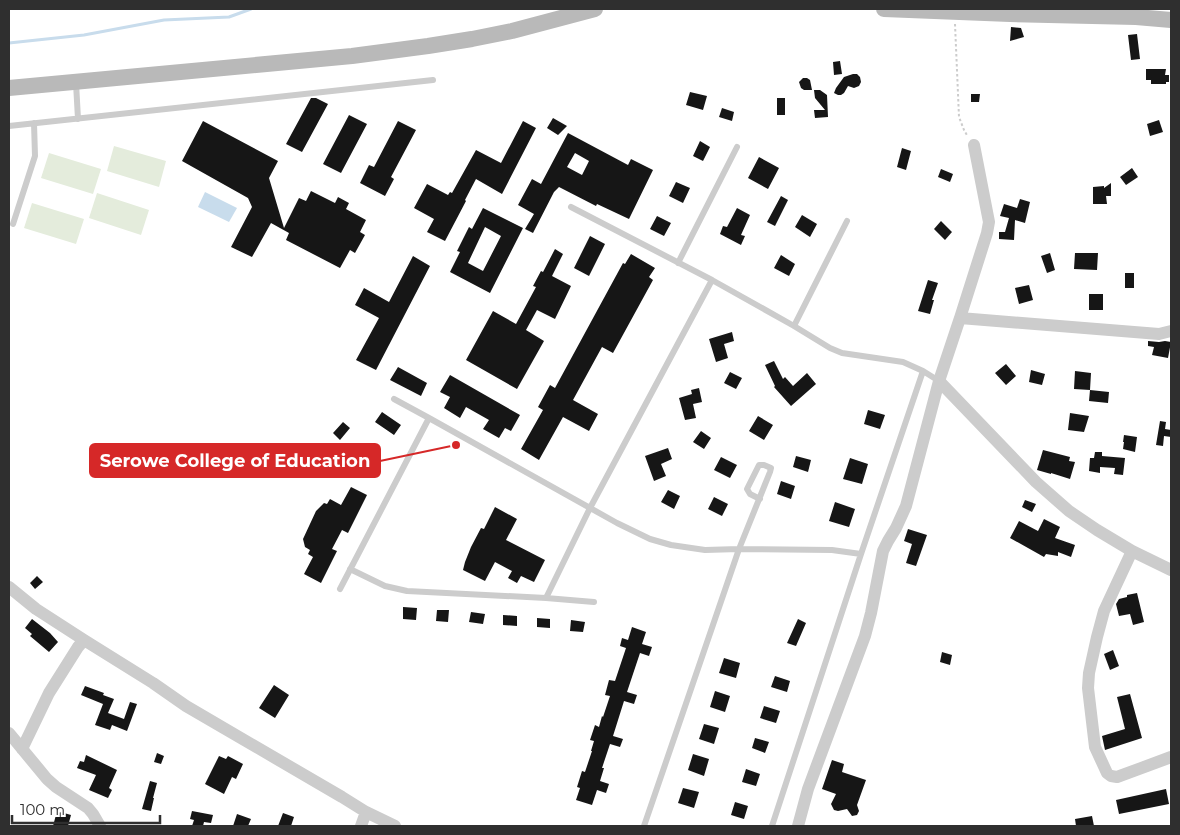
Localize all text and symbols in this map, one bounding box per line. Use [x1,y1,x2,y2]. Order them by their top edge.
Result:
callout: Serowe College of Education [90,444,380,477]
text: Serowe College of Education [100,450,370,472]
scale bar [12,792,160,824]
text: 100 m [20,800,65,819]

